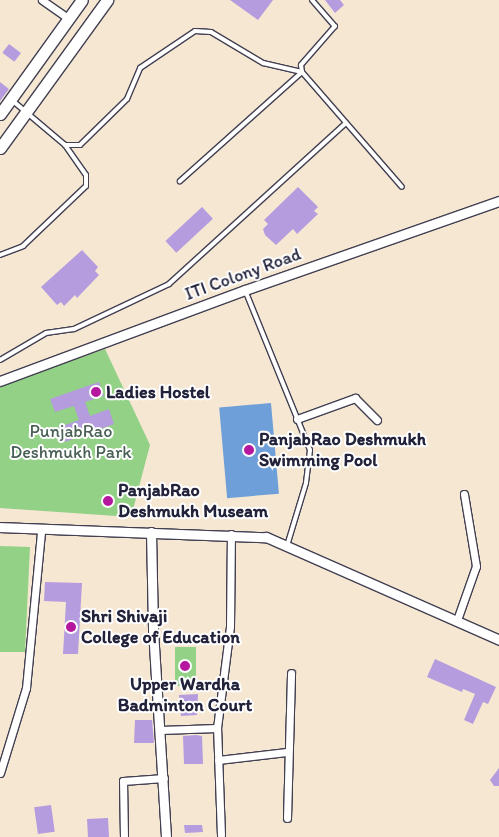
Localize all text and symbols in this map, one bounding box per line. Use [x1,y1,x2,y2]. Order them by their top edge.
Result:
street label: ITI Colony Road [182,243,304,305]
place label: Ladies Hostel [106,381,210,403]
marker: Ladies Hostel [90,386,102,398]
park label: PunjabRao Deshmukh Park [11,421,131,464]
place label: PanjabRao Deshmukh Swimming Pool [259,429,426,472]
marker: PanjabRao Deshmukh Swimming Pool [243,444,255,456]
place label: PanjabRao Deshmukh Museam [118,480,268,522]
marker: PanjabRao Deshmukh Museam [102,495,114,507]
place label: Shri Shivaji College of Education [81,606,240,649]
marker: Shri Shivaji College of Education [65,621,77,633]
marker: Upper Wardha Badminton Court [179,660,191,672]
place label: Upper Wardha Badminton Court [118,674,252,716]

